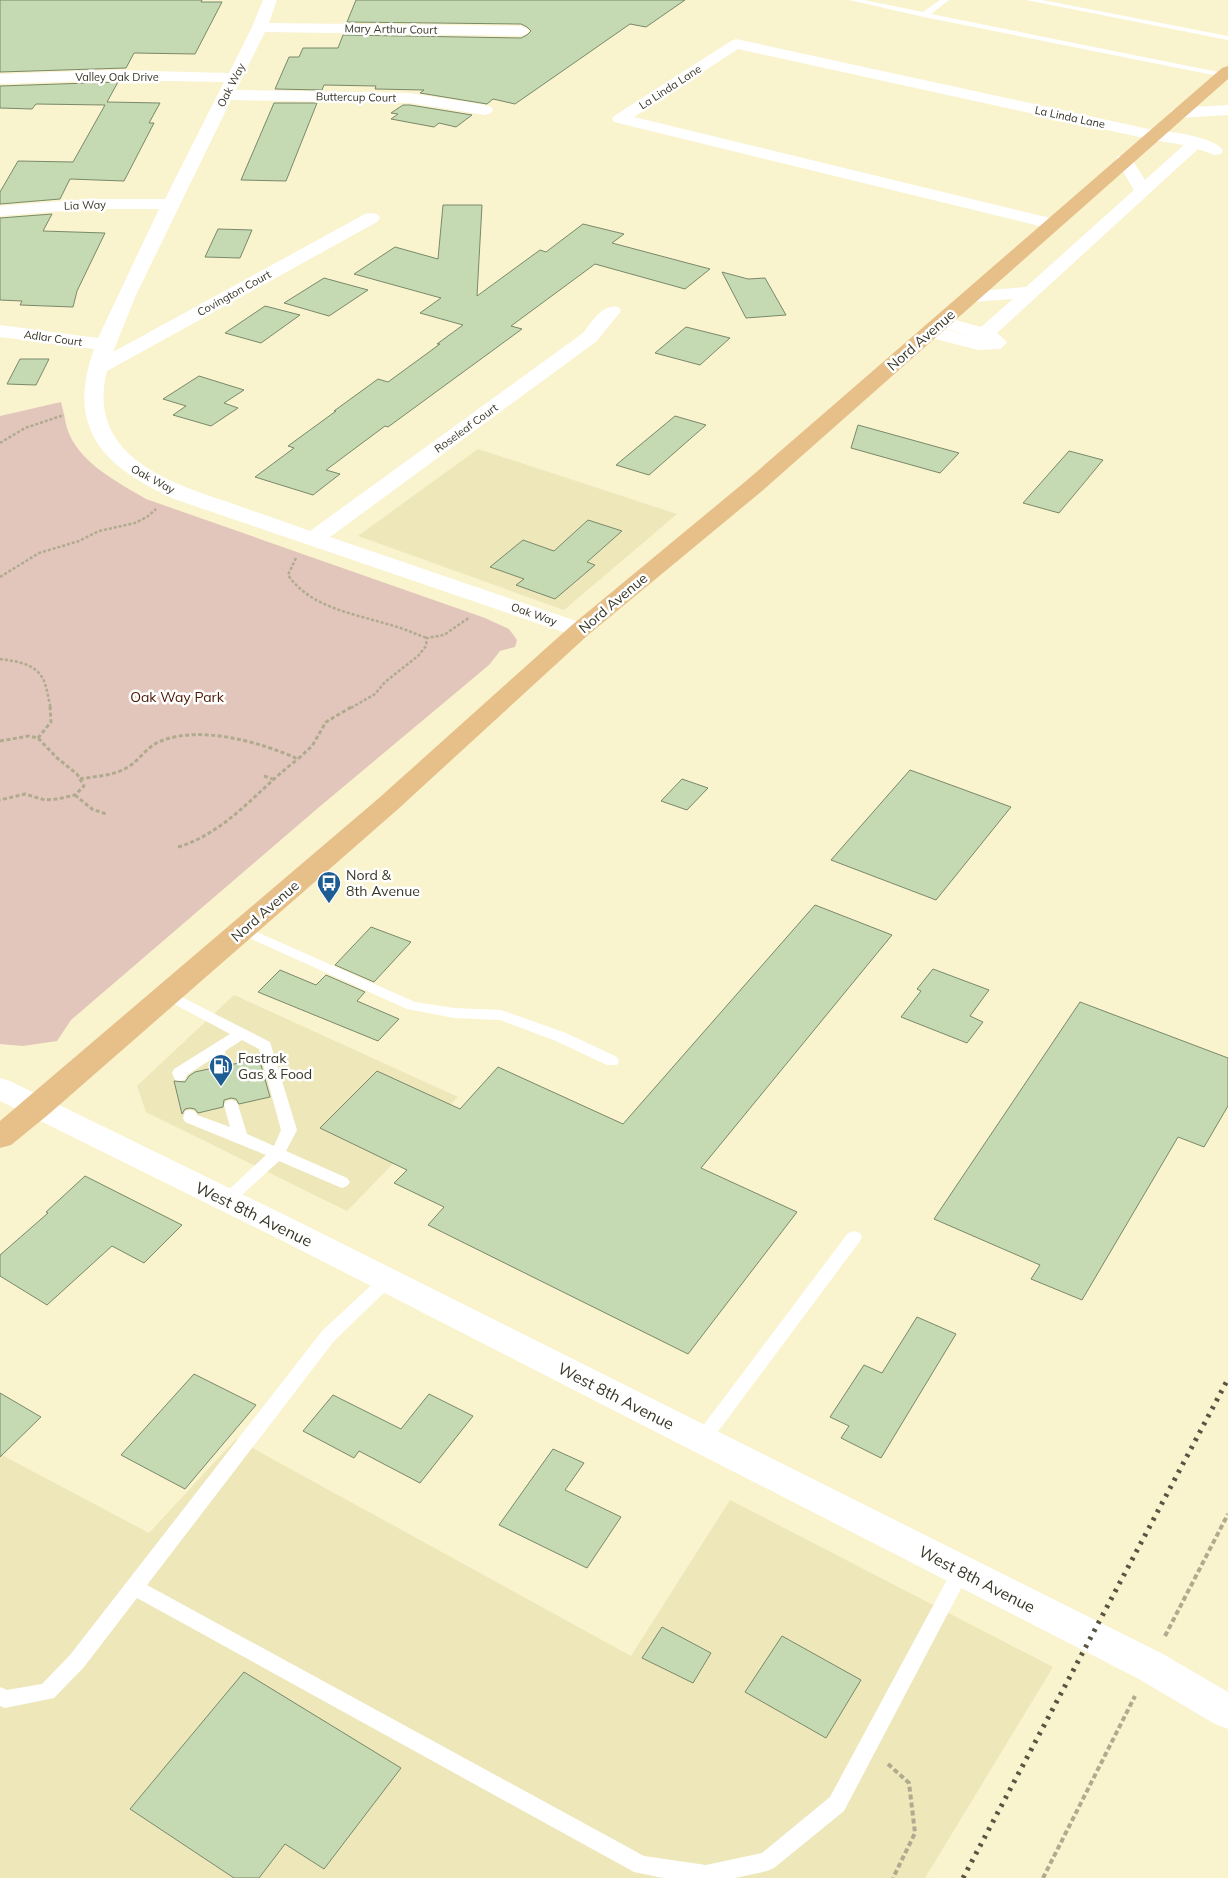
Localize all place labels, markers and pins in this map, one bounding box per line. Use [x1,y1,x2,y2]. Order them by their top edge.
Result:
place label: Nord & 8th Avenue [346,866,420,900]
bus stop icon: Nord & 8th Avenue [316,870,342,904]
place label: Fastrak Gas & Food [238,1049,312,1083]
fuel station icon: Fastrak Gas & Food [208,1053,234,1087]

